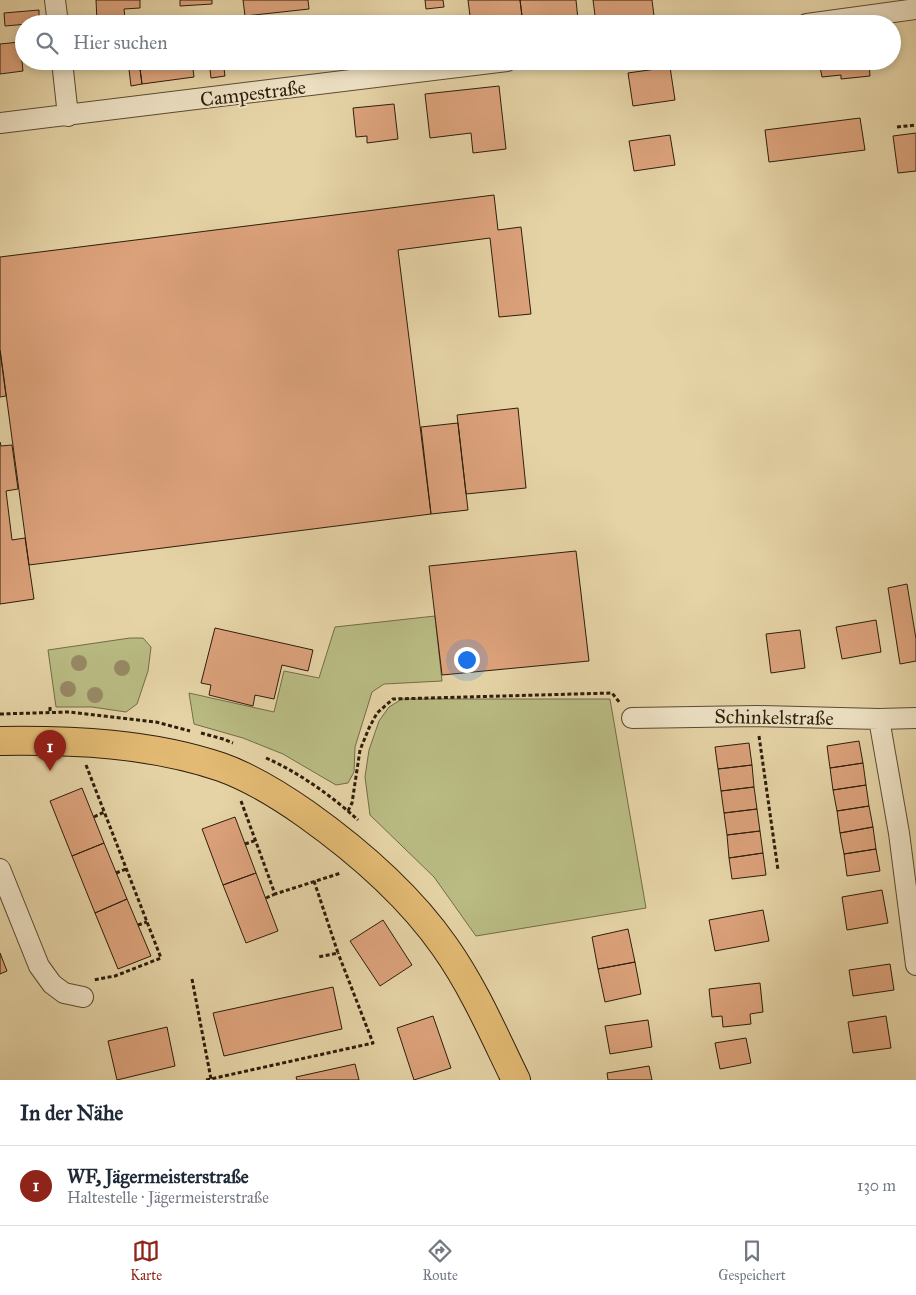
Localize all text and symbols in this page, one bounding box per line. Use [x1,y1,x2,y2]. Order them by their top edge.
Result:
search box [15,15,901,70]
icon: search [33,29,61,57]
text: Hier suchen [73,31,167,54]
street label: Campestraße [199,75,307,111]
your location [454,647,480,673]
street label: Schinkelstraße [714,704,834,730]
pin: 1 [34,730,66,771]
text: In der Nähe [20,1100,123,1126]
text: WF, Jägermeisterstraße [67,1165,249,1188]
text: 1 [33,1176,39,1195]
text: 130 m [857,1176,896,1195]
text: Haltestelle · Jägermeisterstraße [67,1188,269,1207]
tab: Karte [130,1237,162,1284]
tab: Route [423,1237,458,1284]
tab: Gespeichert [718,1237,786,1284]

